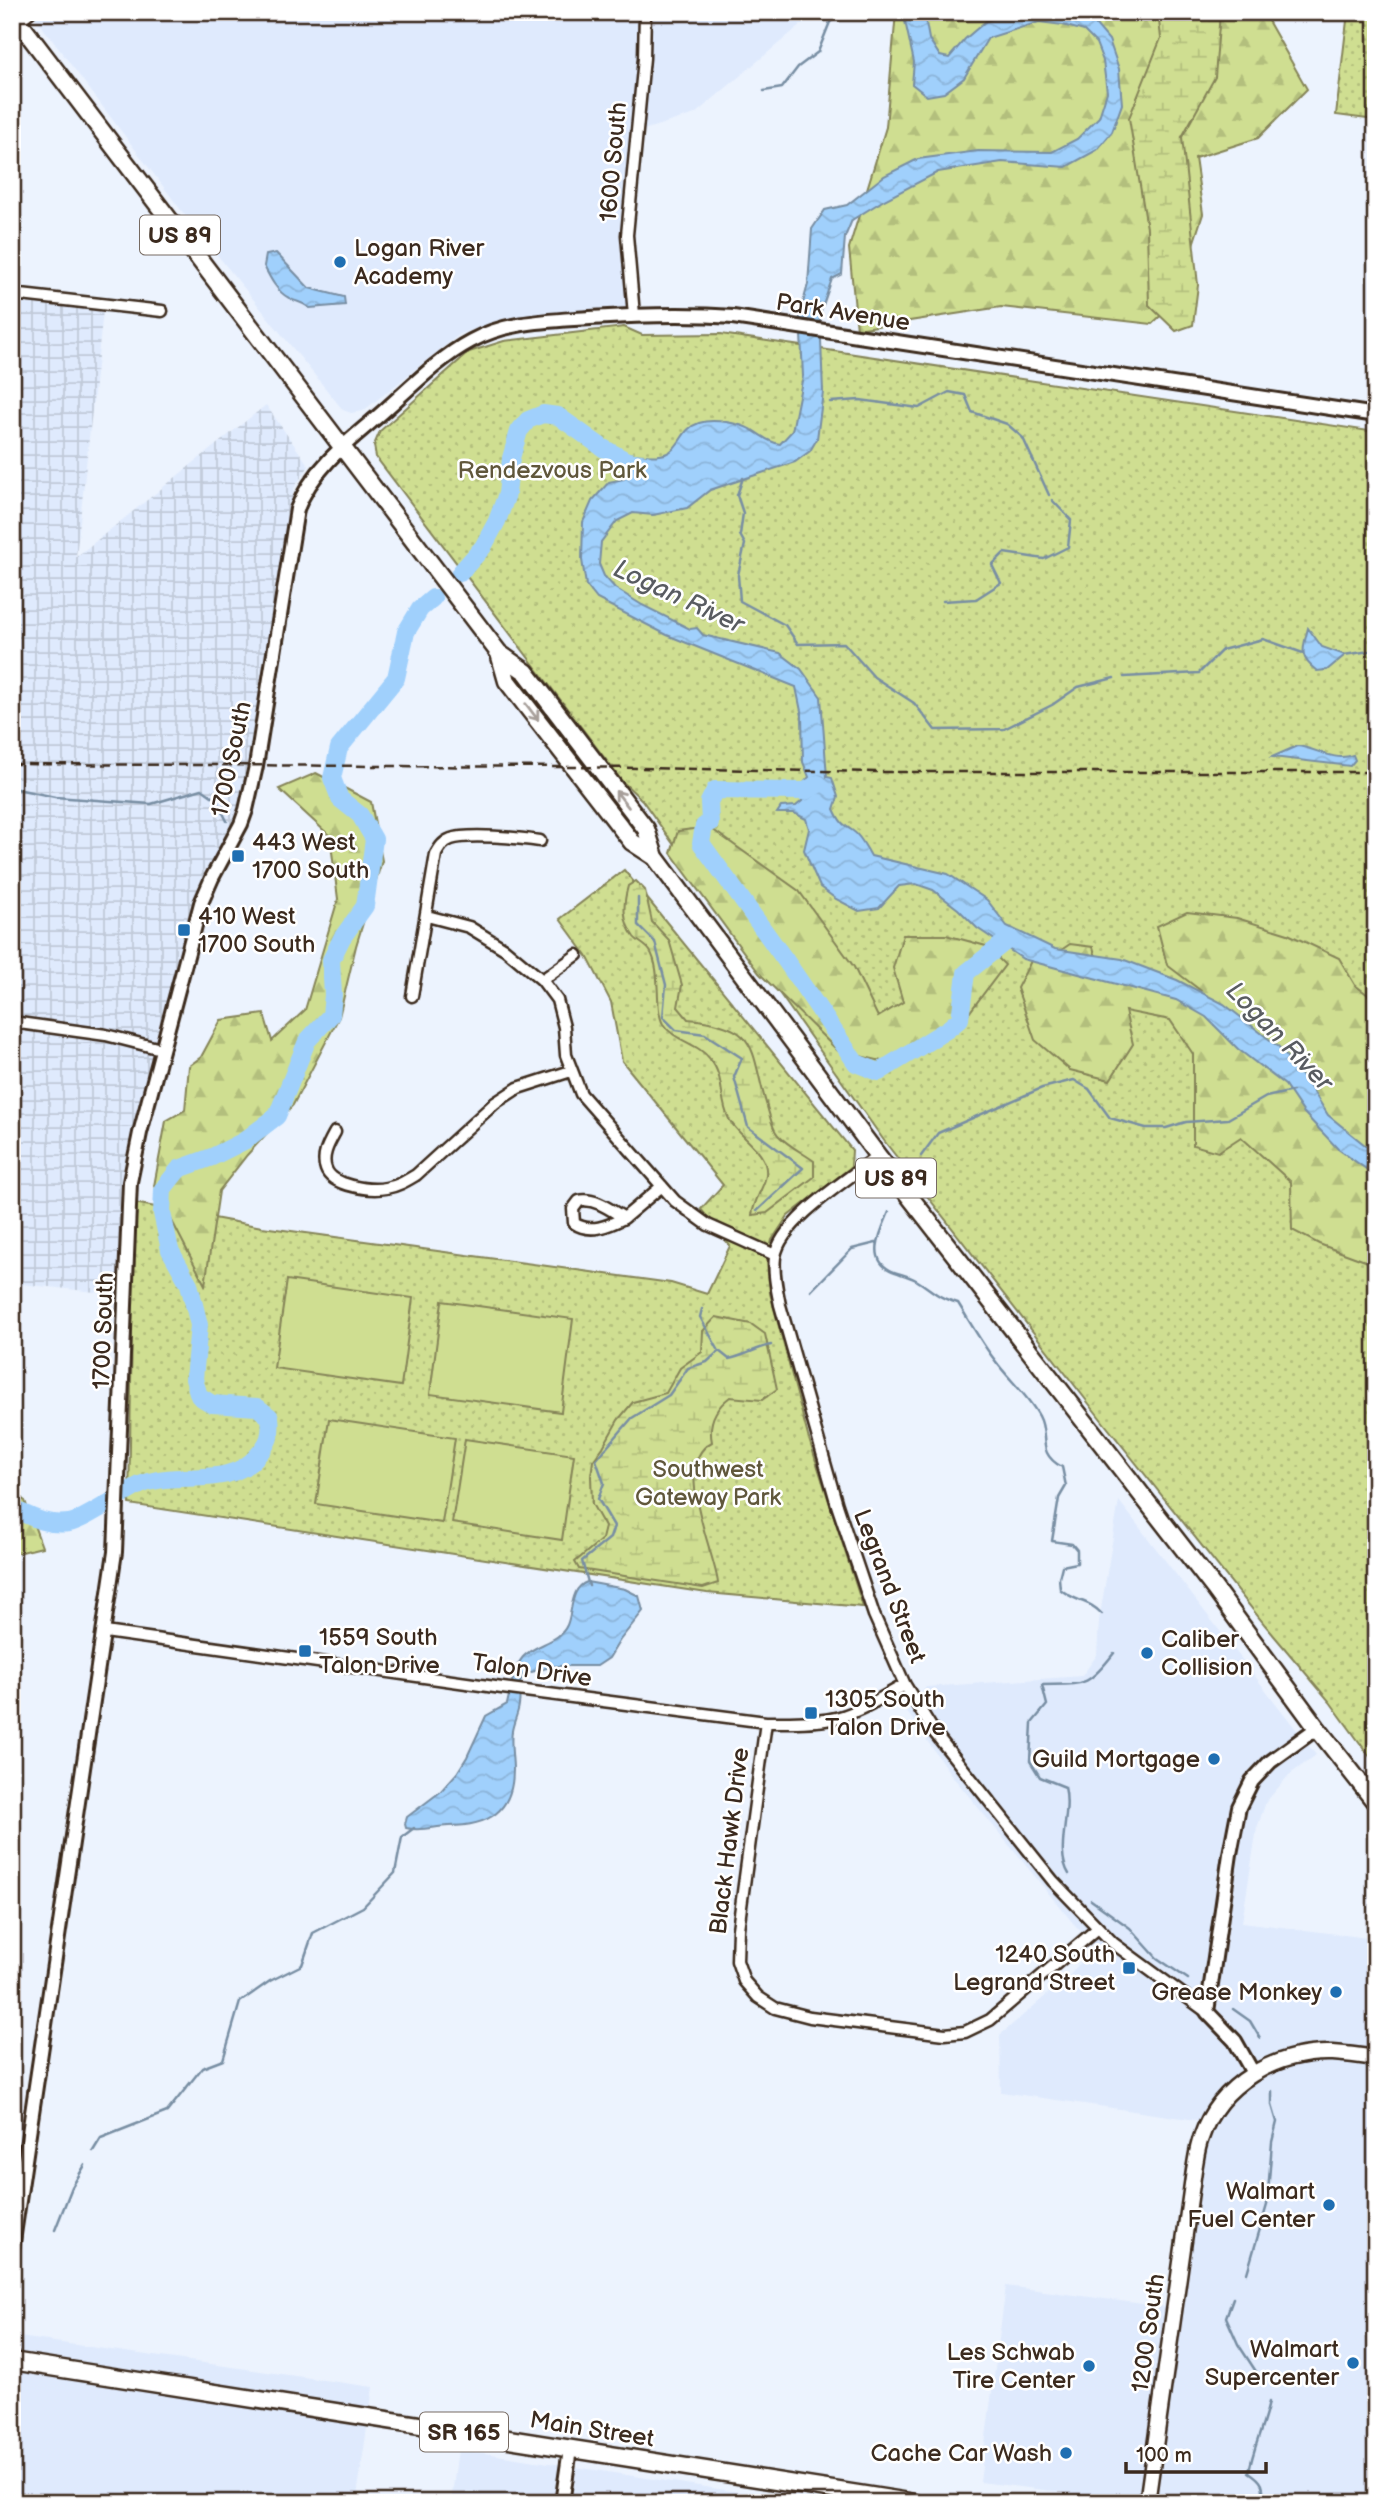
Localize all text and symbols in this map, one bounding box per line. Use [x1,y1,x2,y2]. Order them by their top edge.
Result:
street label: 1600 South [594,101,633,223]
road number: US 89 [140,216,220,254]
place label: Logan River Academy [354,234,485,291]
marker: Logan River Academy [332,254,348,270]
street label: Park Avenue [774,288,912,337]
park label: Rendezvous Park [458,456,647,485]
water label: Logan River [608,554,750,642]
street label: 1700 South [205,699,258,819]
one-way arrow [524,702,539,721]
one-way arrow [615,790,630,808]
place label: 443 West 1700 South [252,828,369,885]
marker: 443 West 1700 South [230,848,246,864]
place label: 410 West 1700 South [198,902,315,959]
marker: 410 West 1700 South [176,922,192,938]
water label: Logan River [1219,976,1340,1099]
road number: US 89 [856,1158,936,1198]
street label: 1700 South [87,1272,120,1390]
park label: Southwest Gateway Park [635,1455,781,1512]
street label: Legrand Street [847,1505,932,1668]
place label: 1559 South Talon Drive [319,1623,440,1680]
place label: Caliber Collision [1161,1625,1253,1682]
marker: 1559 South Talon Drive [297,1643,313,1659]
marker: Caliber Collision [1139,1645,1155,1661]
street label: Talon Drive [470,1648,594,1693]
place label: 1305 South Talon Drive [825,1685,946,1742]
marker: 1305 South Talon Drive [803,1705,819,1721]
place label: Guild Mortgage [1032,1745,1200,1774]
street label: Black Hawk Drive [704,1746,755,1936]
marker: Guild Mortgage [1206,1751,1222,1767]
place label: 1240 South Legrand Street [953,1940,1116,1997]
marker: 1240 South Legrand Street [1121,1960,1137,1976]
place label: Grease Monkey [1151,1978,1322,2007]
marker: Grease Monkey [1328,1984,1344,2000]
place label: Walmart Fuel Center [1187,2177,1316,2234]
marker: Walmart Fuel Center [1321,2197,1337,2213]
street label: 1200 South [1126,2272,1171,2394]
place label: Walmart Supercenter [1205,2335,1340,2392]
place label: Les Schwab Tire Center [946,2338,1075,2395]
marker: Walmart Supercenter [1345,2355,1361,2371]
marker: Les Schwab Tire Center [1081,2358,1097,2374]
street label: Main Street [528,2405,657,2454]
road number: SR 165 [420,2412,508,2452]
scale bar [1126,2431,1266,2475]
place label: Cache Car Wash [871,2439,1052,2468]
text: 100 m [1136,2443,1192,2468]
marker: Cache Car Wash [1058,2445,1074,2461]

